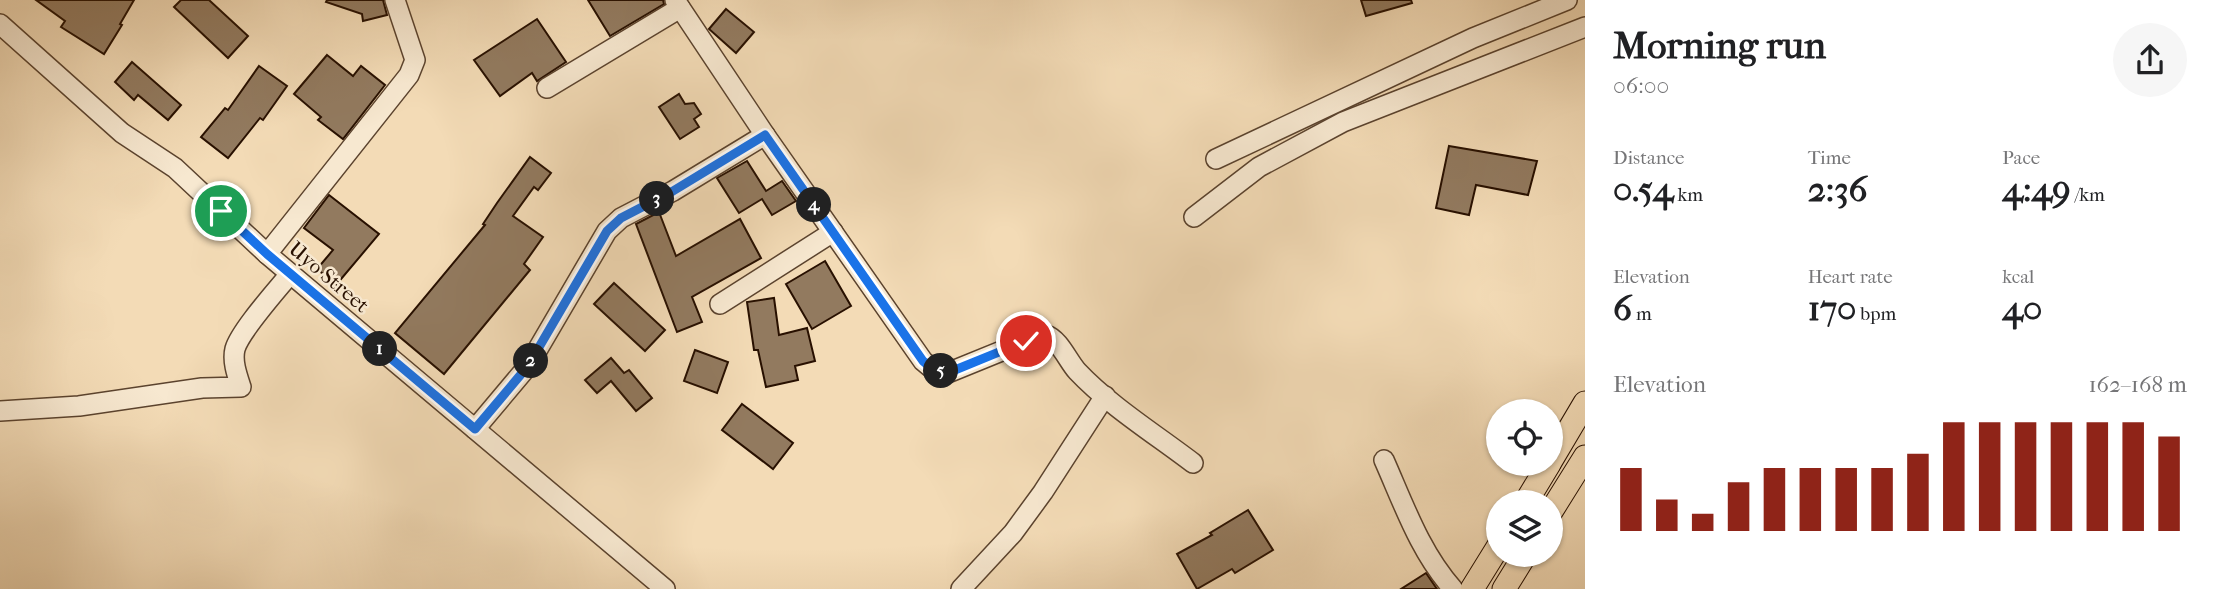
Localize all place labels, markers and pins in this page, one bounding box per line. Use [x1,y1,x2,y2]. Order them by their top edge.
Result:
pin [191,181,251,241]
pin: 3 [640,182,674,216]
pin: 4 [796,188,832,222]
pin [996,311,1056,371]
pin: 1 [362,332,398,366]
pin: 2 [514,344,548,378]
pin: 5 [923,354,958,388]

